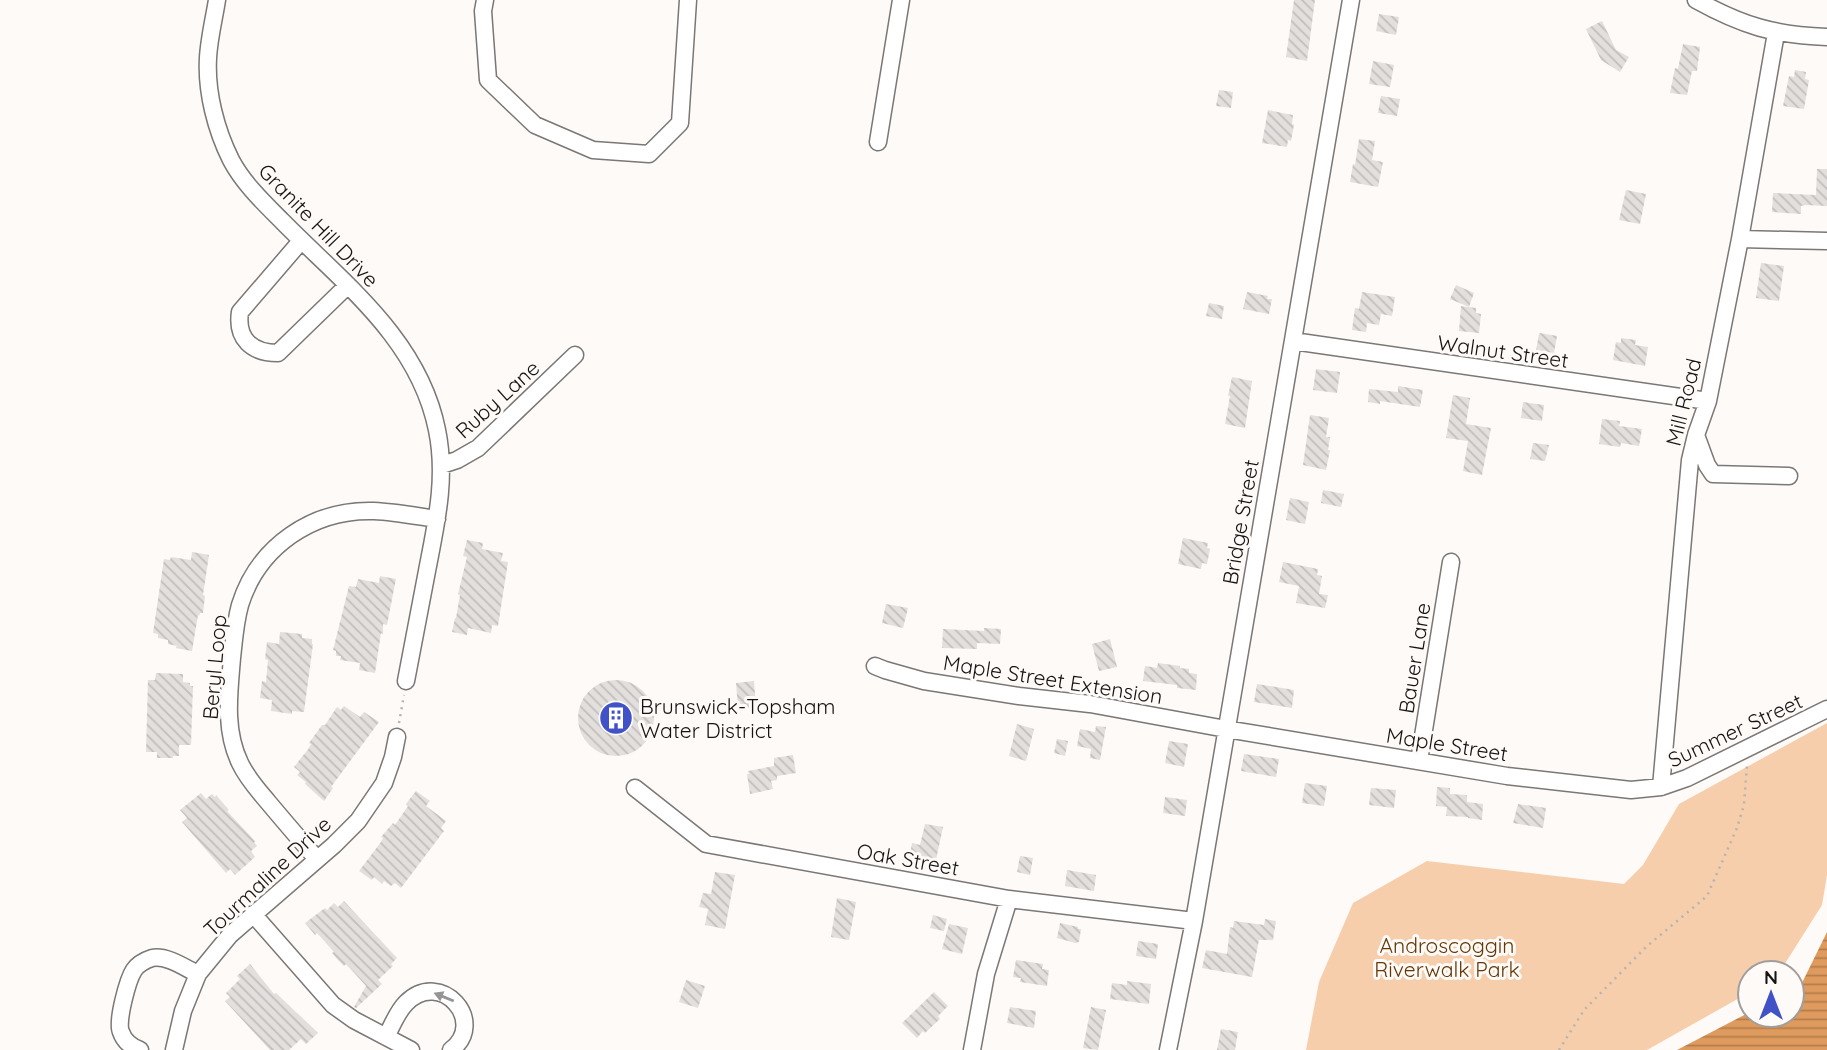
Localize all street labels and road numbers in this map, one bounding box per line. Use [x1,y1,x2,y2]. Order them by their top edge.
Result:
street label: Granite Hill Drive [253,158,385,292]
street label: Walnut Street [1436,329,1570,373]
street label: Ruby Lane [450,355,544,443]
street label: Mill Road [1660,356,1706,448]
street label: Bridge Street [1216,457,1264,587]
street label: Bauer Lane [1392,601,1436,715]
street label: Beryl Loop [196,613,232,721]
street label: Maple Street Extension [942,649,1164,709]
street label: Summer Street [1664,688,1806,772]
street label: Maple Street [1385,722,1509,766]
street label: Tourmaline Drive [198,810,336,942]
street label: Oak Street [855,837,961,881]

